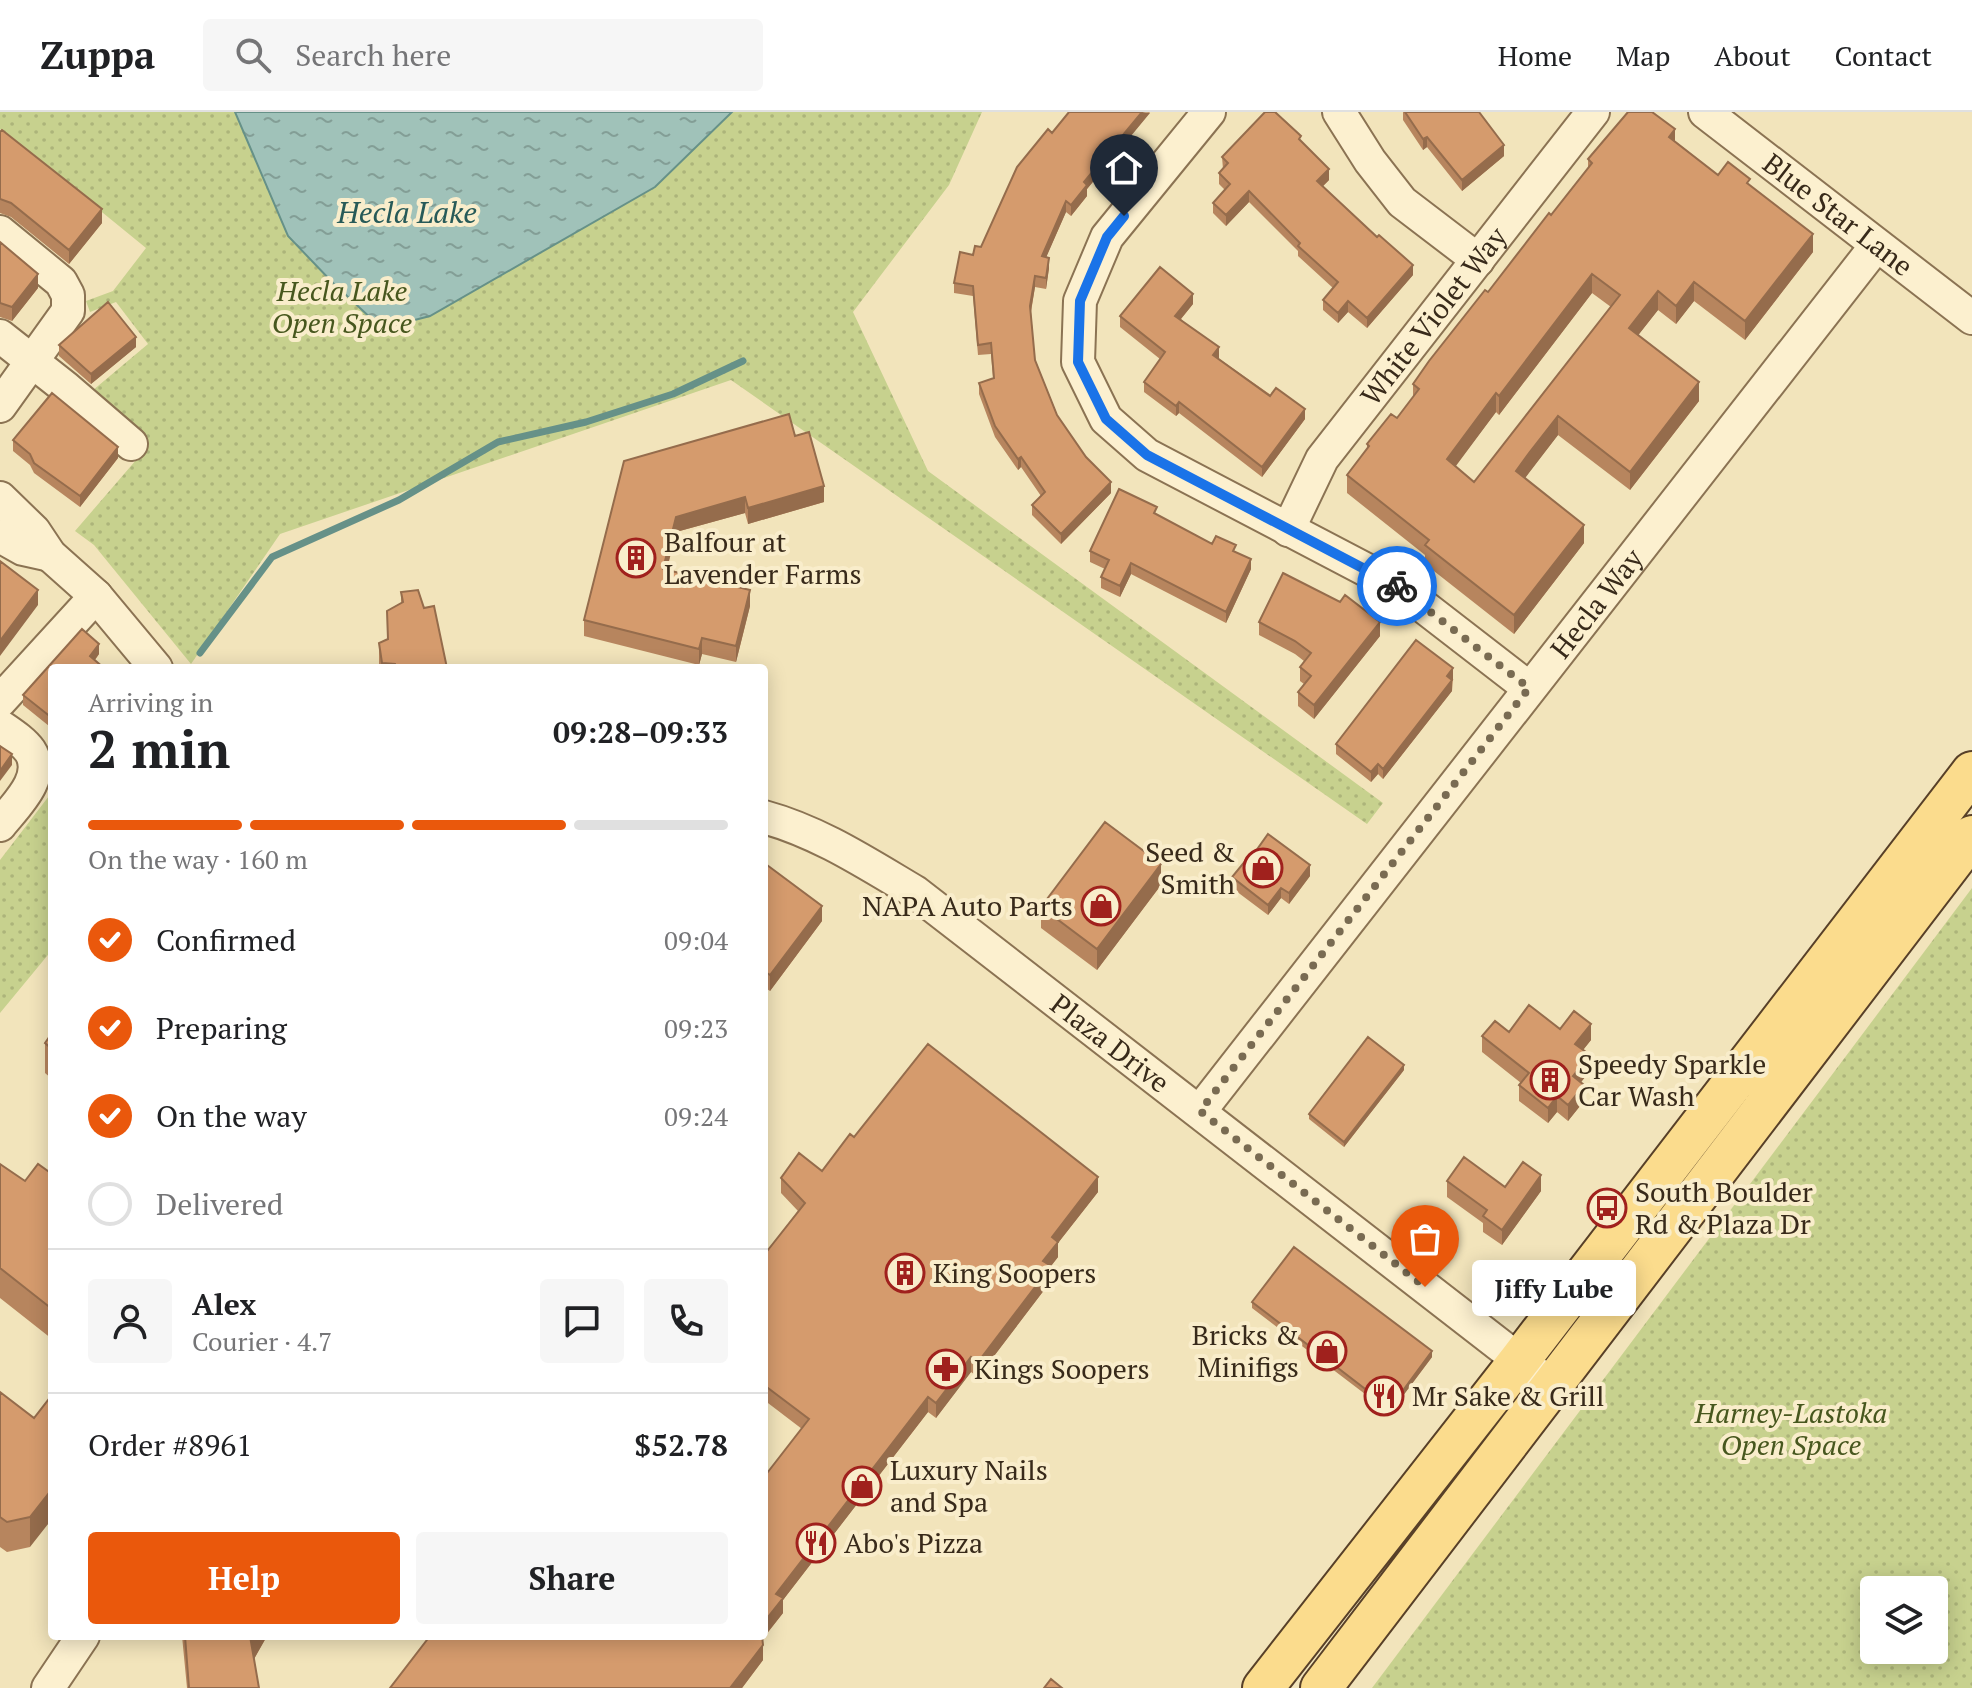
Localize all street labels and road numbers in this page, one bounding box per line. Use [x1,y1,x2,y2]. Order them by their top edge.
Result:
street label: Blue Star Lane [1756,145,1921,284]
street label: White Violet Way [1352,218,1515,413]
street label: Hecla Way [1542,540,1651,666]
street label: Plaza Drive [1043,985,1177,1101]

